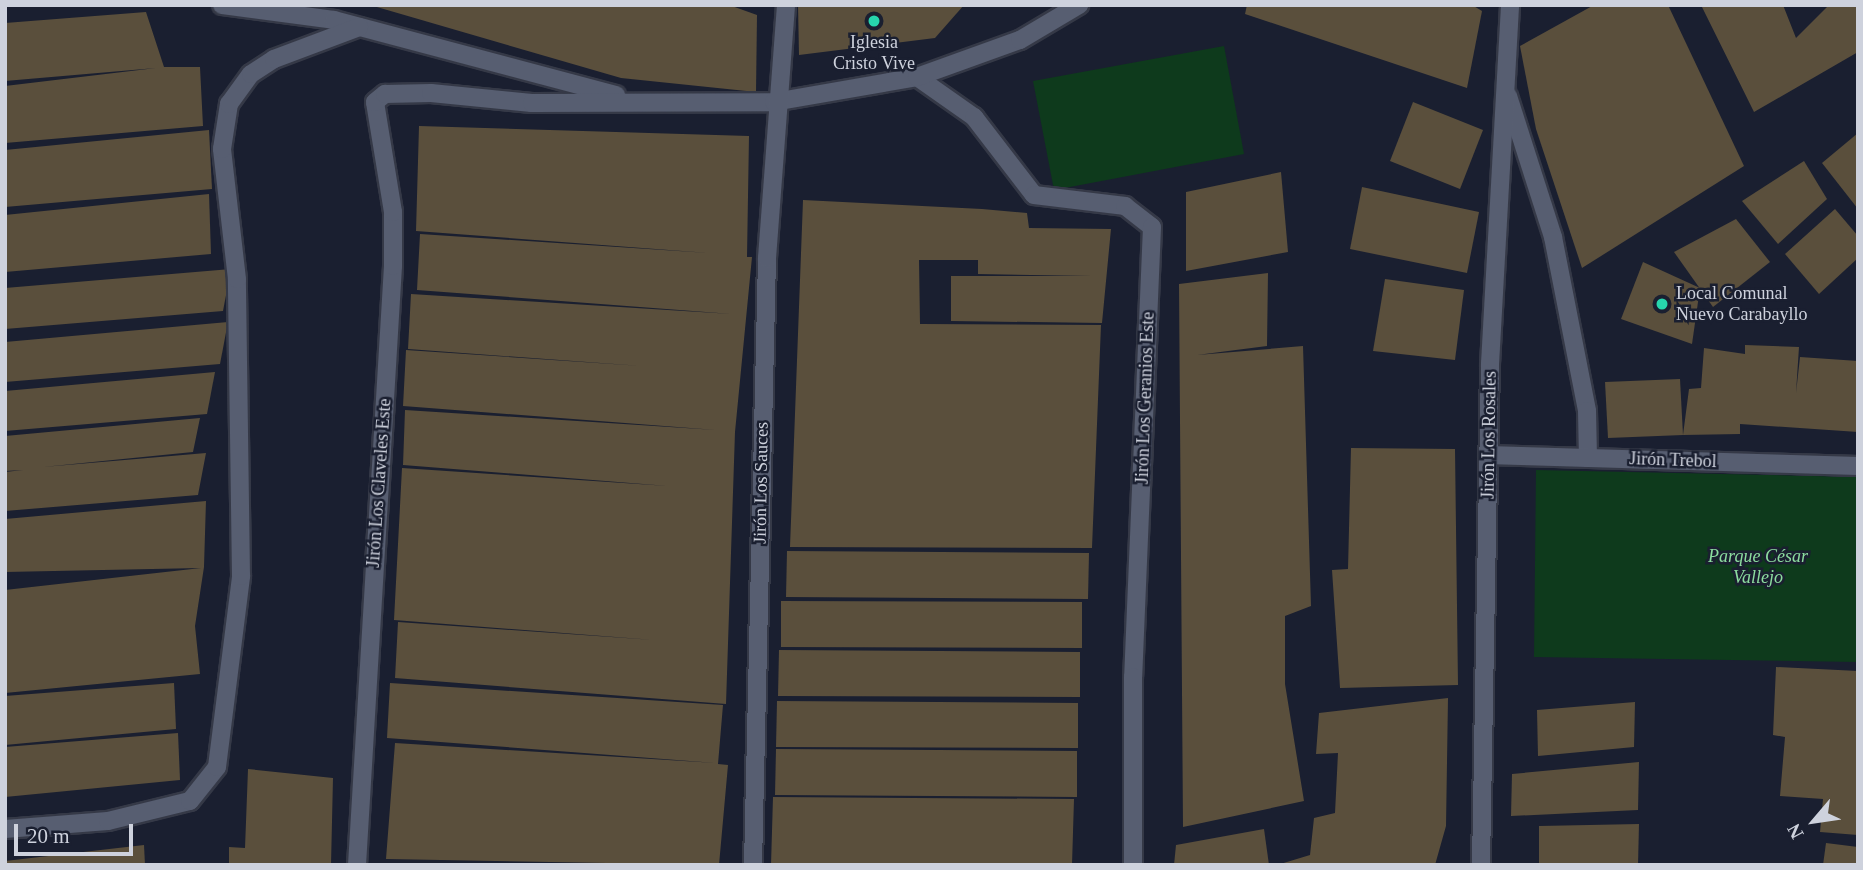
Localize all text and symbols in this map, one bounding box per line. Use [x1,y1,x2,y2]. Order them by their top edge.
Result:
marker: Iglesia Cristo Vive [866,13,882,29]
place label: Iglesia Cristo Vive [833,32,915,74]
place label: Local Comunal Nuevo Carabayllo [1676,283,1807,326]
marker: Local Comunal Nuevo Carabayllo [1654,296,1670,312]
street label: Jirón Los Geranios Este [1131,311,1159,485]
street label: Jirón Los Rosales [1477,371,1501,499]
street label: Jirón Los Claveles Este [362,398,396,568]
street label: Jirón Los Sauces [749,422,773,544]
street label: Jirón Trebol [1629,448,1717,472]
park label: Parque César Vallejo [1708,546,1808,588]
north arrow [1779,786,1849,856]
scale bar [18,810,136,854]
text: N [1783,820,1808,843]
text: 20 m [27,824,70,848]

